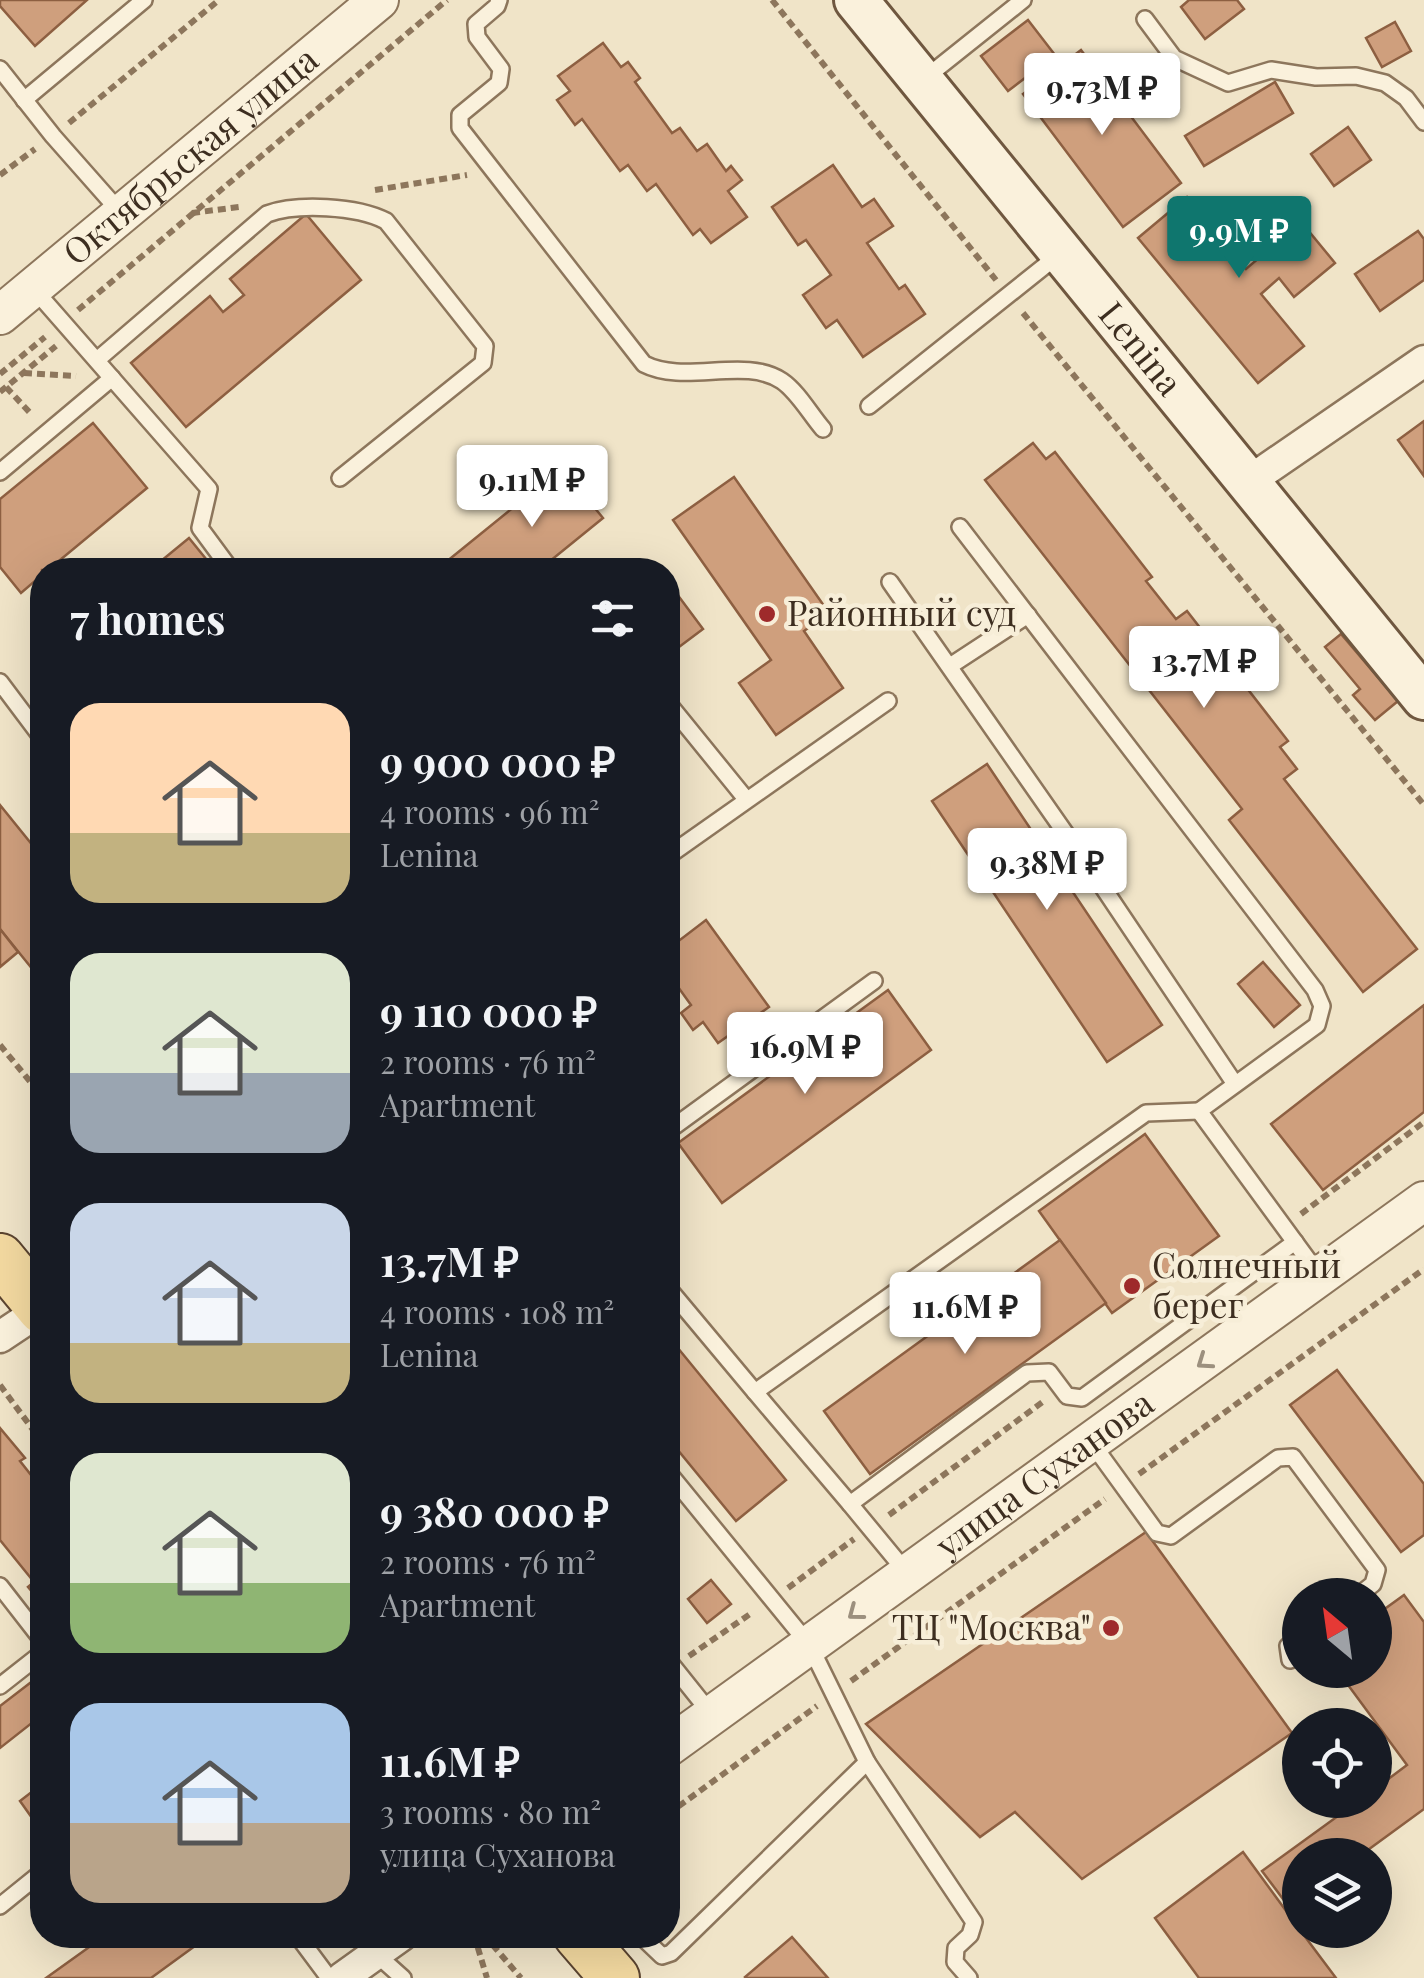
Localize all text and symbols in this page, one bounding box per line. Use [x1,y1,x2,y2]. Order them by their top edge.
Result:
street label: Октябрьская улица [52,35,327,274]
pin: 9.73M ₽ [1010,53,1194,138]
text: 9.73M ₽ [1046,64,1158,107]
pin: 9.9M ₽ [1158,196,1320,281]
text: 9.9M ₽ [1189,207,1289,250]
street label: Lenina [1090,291,1195,405]
pin: 9.11M ₽ [440,445,624,530]
text: 9.11M ₽ [479,456,585,499]
place label: Районный суд [787,588,1016,635]
text: 7 homes [70,590,225,646]
icon: filters [585,591,640,646]
marker: Районный суд [756,603,778,625]
pin: 13.7M ₽ [1112,626,1296,711]
text: 13.7M ₽ [1151,637,1257,680]
text: 9 900 000 ₽ [380,732,616,788]
icon: home [150,743,270,863]
text: 4 rooms · 96 m² [380,789,600,832]
pin: 9.38M ₽ [955,828,1139,913]
text: Lenina [380,832,479,875]
text: 9.38M ₽ [990,839,1104,882]
text: 9 110 000 ₽ [380,982,598,1038]
icon: home [150,993,270,1113]
pin: 16.9M ₽ [713,1012,897,1097]
text: 16.9M ₽ [749,1023,861,1066]
text: 2 rooms · 76 m² [380,1039,596,1082]
text: Apartment [380,1082,535,1125]
text: 13.7M ₽ [380,1232,519,1288]
place label: Солнечный берег [1152,1240,1341,1327]
icon: home [150,1243,270,1363]
pin: 11.6M ₽ [873,1272,1057,1357]
marker: Солнечный берег [1121,1275,1143,1297]
text: 11.6M ₽ [912,1283,1018,1326]
text: 4 rooms · 108 m² [380,1289,614,1332]
text: Lenina [380,1332,479,1375]
one-way arrow [1196,1350,1215,1368]
street label: улица Суханова [924,1378,1162,1568]
text: 9 380 000 ₽ [380,1482,609,1538]
icon: home [150,1493,270,1613]
text: 2 rooms · 76 m² [380,1539,596,1582]
north arrow [1282,1578,1392,1688]
map controls [1282,1578,1392,1948]
text: Apartment [380,1582,535,1625]
one-way arrow [847,1600,866,1619]
place label: ТЦ "Москва" [892,1602,1091,1649]
marker: ТЦ "Москва" [1100,1617,1122,1639]
button: locate [1282,1708,1392,1818]
text: 11.6M ₽ [380,1732,520,1788]
icon: home [150,1743,270,1863]
text: 3 rooms · 80 m² [380,1789,601,1832]
text: улица Суханова [380,1832,616,1875]
button: layers [1282,1838,1392,1948]

